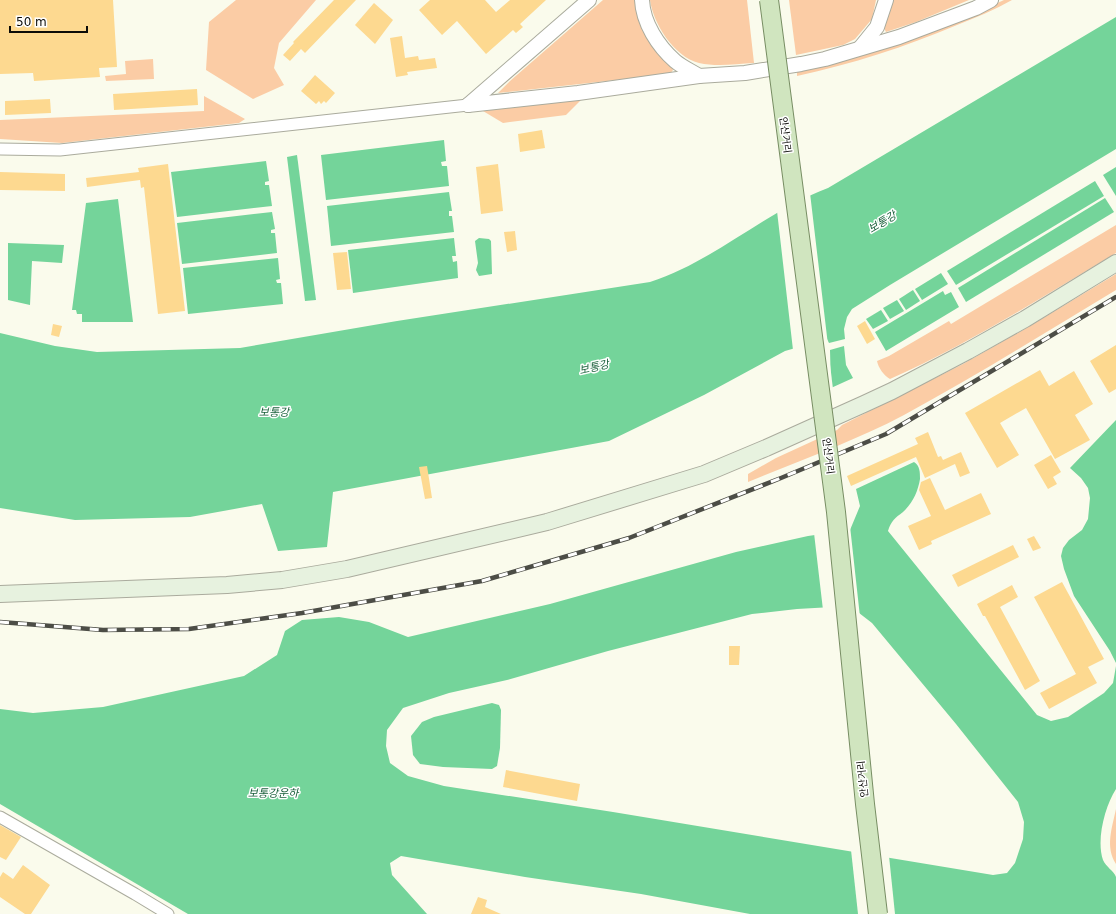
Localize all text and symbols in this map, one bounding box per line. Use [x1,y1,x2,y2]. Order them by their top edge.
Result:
scale bar [10,8,87,34]
text: 50 m [16,15,47,29]
street label: 안산거리 [778,116,793,154]
water label: 보통강 [866,208,900,236]
water label: 보통강 [578,357,612,377]
water label: 보통강 [259,406,291,419]
street label: 안산거리 [821,437,836,475]
street label: 안산거리 [855,760,870,798]
water label: 보통강운하 [248,787,300,800]

